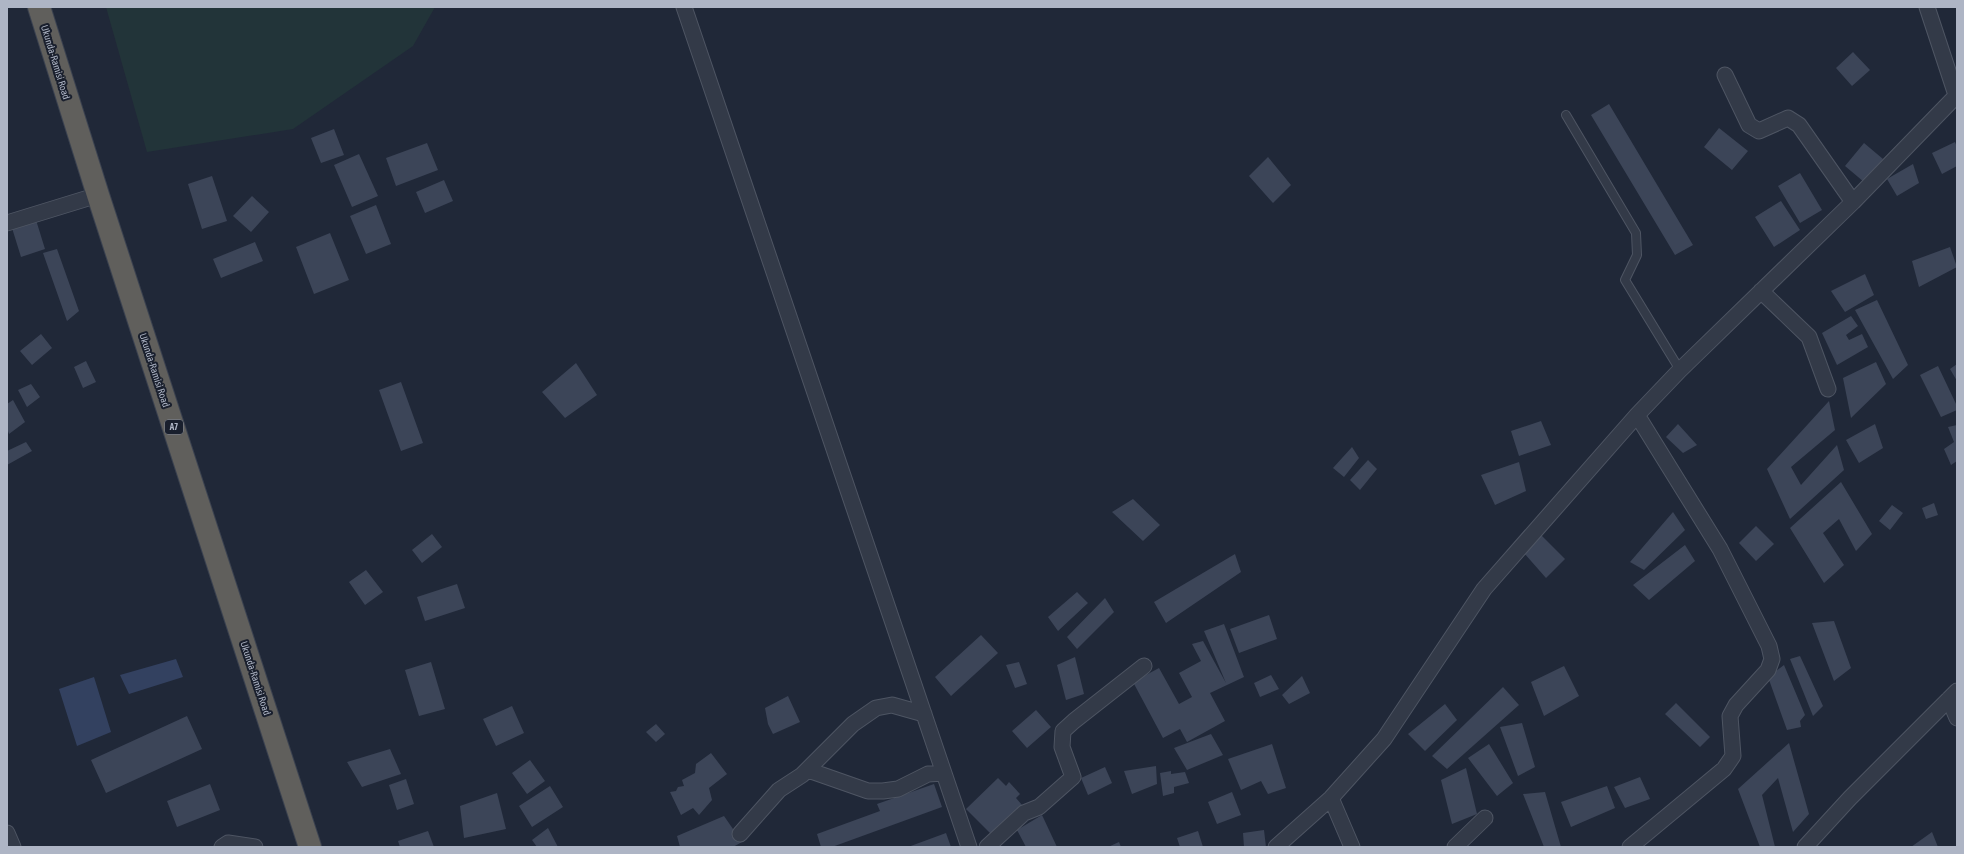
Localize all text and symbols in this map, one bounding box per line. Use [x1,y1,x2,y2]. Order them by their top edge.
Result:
street label: Ukunda-Ramisi Road [39,24,72,101]
street label: Ukunda-Ramisi Road [137,332,172,409]
road number: A7 [165,420,183,434]
street label: Ukunda-Ramisi Road [238,640,273,717]

